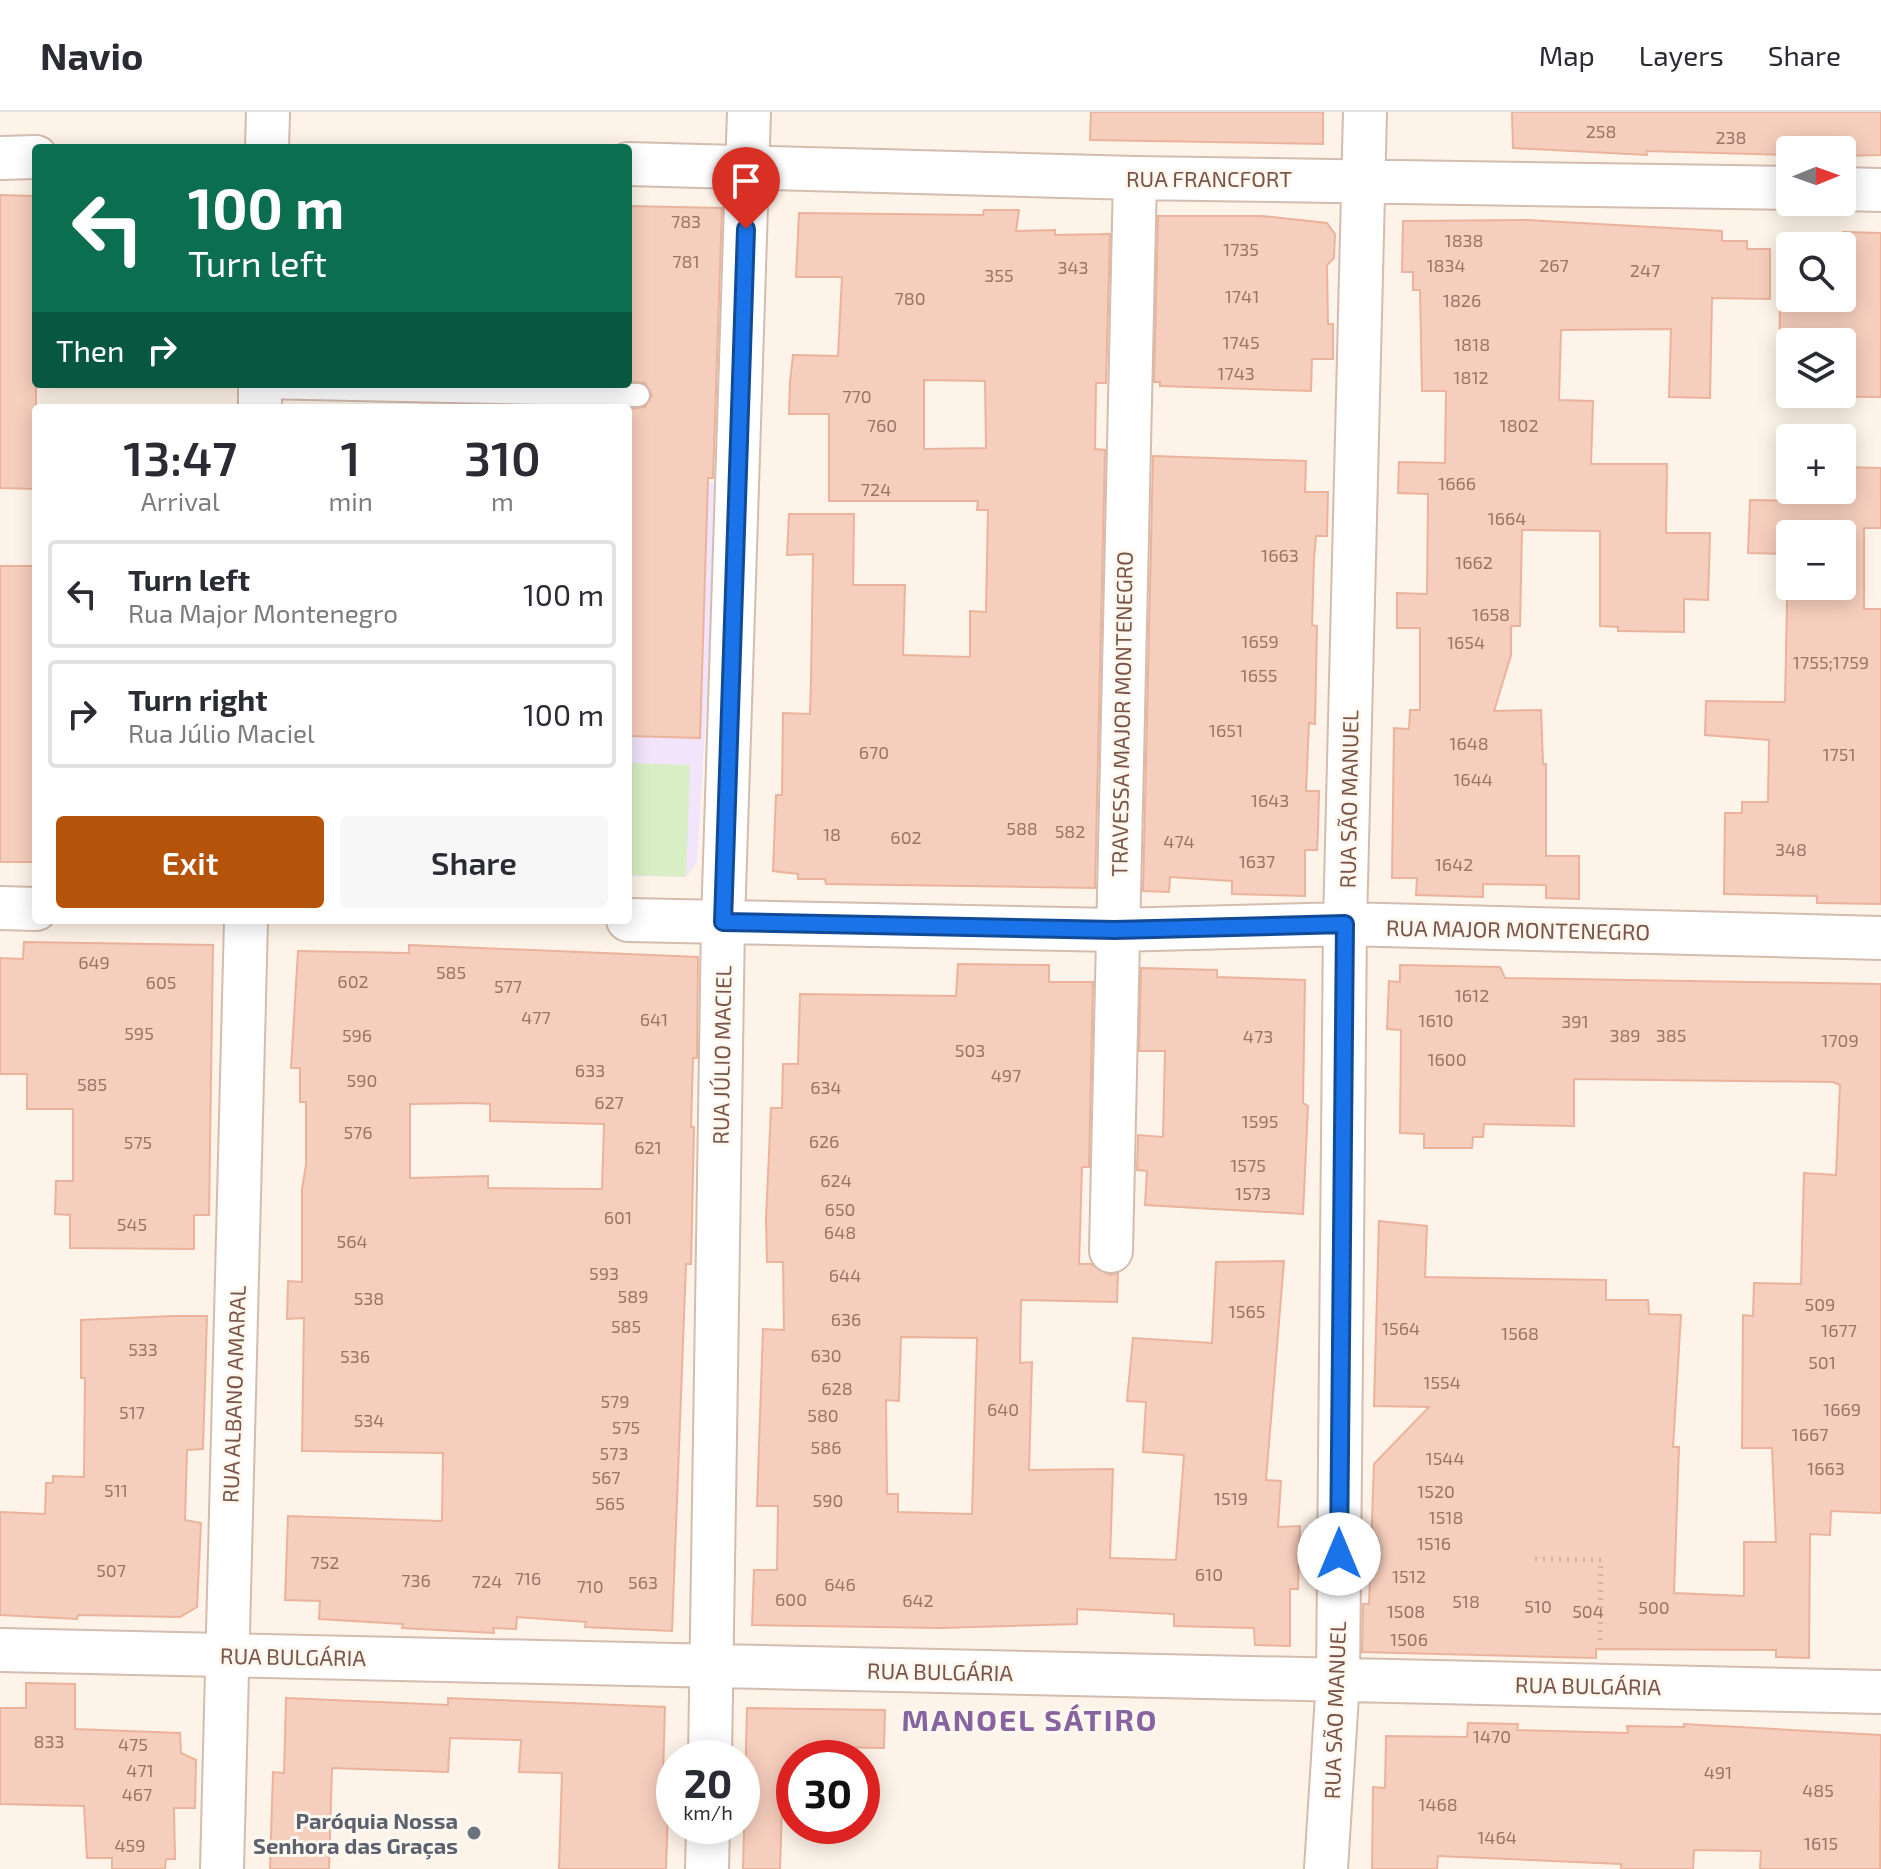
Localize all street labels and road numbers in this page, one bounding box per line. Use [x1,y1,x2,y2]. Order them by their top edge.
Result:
street label: RUA FRANCFORT [1126,165,1292,191]
street label: TRAVESSA MAJOR MONTENEGRO [1105,551,1137,877]
street label: RUA SÃO MANUEL [1333,710,1363,888]
street label: RUA MAJOR MONTENEGRO [1386,914,1650,944]
street label: RUA JÚLIO MACIEL [706,965,736,1145]
street label: RUA ALBANO AMARAL [216,1285,250,1503]
street label: RUA SÃO MANUEL [1318,1620,1350,1800]
street label: RUA BULGÁRIA [220,1642,367,1670]
street label: RUA BULGÁRIA [867,1657,1014,1685]
street label: RUA BULGÁRIA [1515,1671,1662,1699]

